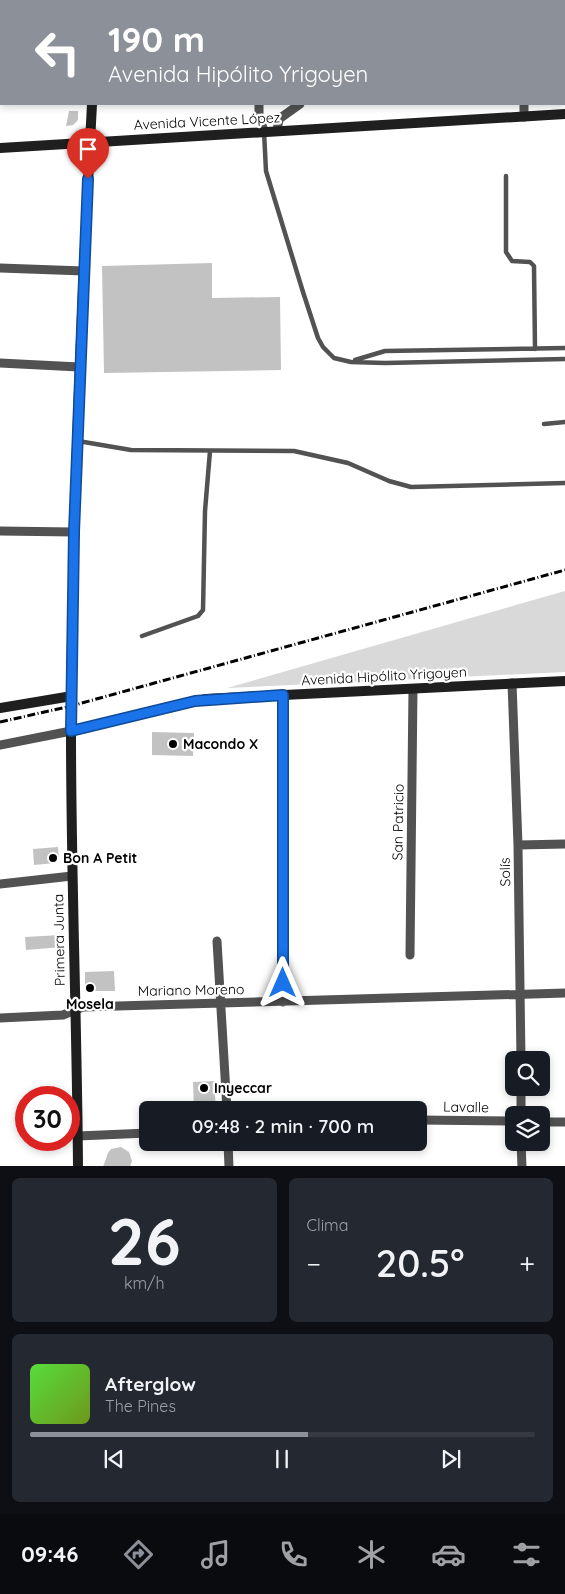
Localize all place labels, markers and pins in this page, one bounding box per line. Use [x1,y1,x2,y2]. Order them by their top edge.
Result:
pin [67,128,109,179]
place label: Macondo X [183,735,258,753]
marker: Macondo X [167,738,179,750]
place label: Bon A Petit [63,849,138,867]
marker: Bon A Petit [47,852,59,864]
marker: Mosela [84,982,96,994]
place label: Mosela [66,995,114,1013]
place label: Inyeccar [214,1079,272,1097]
marker: Inyeccar [198,1082,210,1094]

